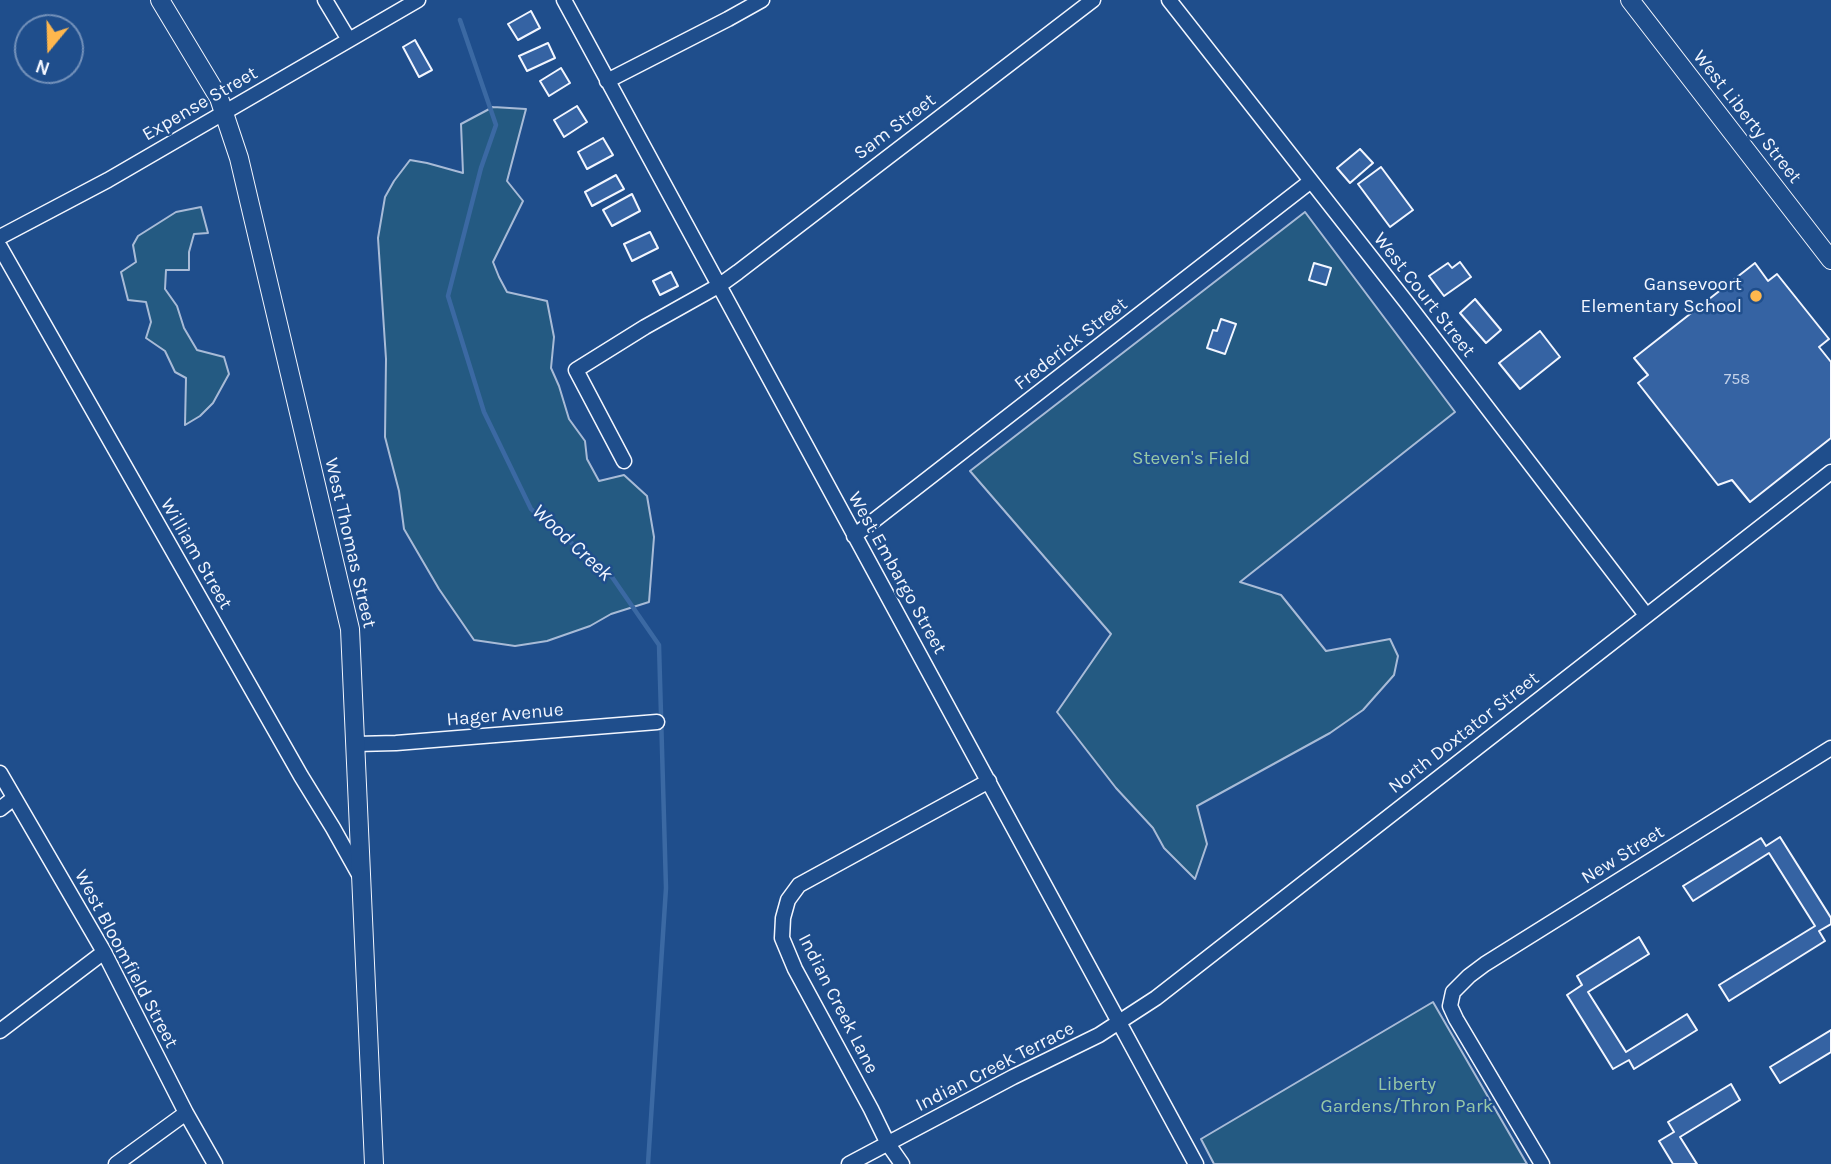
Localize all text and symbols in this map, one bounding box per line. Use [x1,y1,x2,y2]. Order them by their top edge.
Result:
north arrow [14,14,84,84]
street label: West Liberty Street [1688,46,1806,188]
text: N [33,54,53,80]
street label: Expense Street [138,62,262,146]
street label: Sam Street [850,89,940,165]
street label: West Court Street [1368,228,1480,362]
place label: Gansevoort Elementary School [1581,274,1742,318]
marker: Gansevoort Elementary School [1748,288,1764,304]
street label: Frederick Street [1010,293,1132,395]
house number: 758 [1724,369,1750,389]
park label: Steven's Field [1132,448,1250,470]
street label: West Thomas Street [319,456,381,630]
street label: West Embargo Street [843,488,951,658]
street label: William Street [155,495,237,613]
water label: Wood Creek [526,499,618,587]
street label: North Doxtator Street [1384,667,1544,799]
street label: Hager Avenue [445,699,565,731]
street label: New Street [1577,821,1669,889]
street label: West Bloomfield Street [69,866,183,1052]
street label: Indian Creek Lane [793,930,883,1078]
street label: Indian Creek Terrace [912,1017,1078,1117]
park label: Liberty Gardens/Thron Park [1321,1074,1493,1118]

